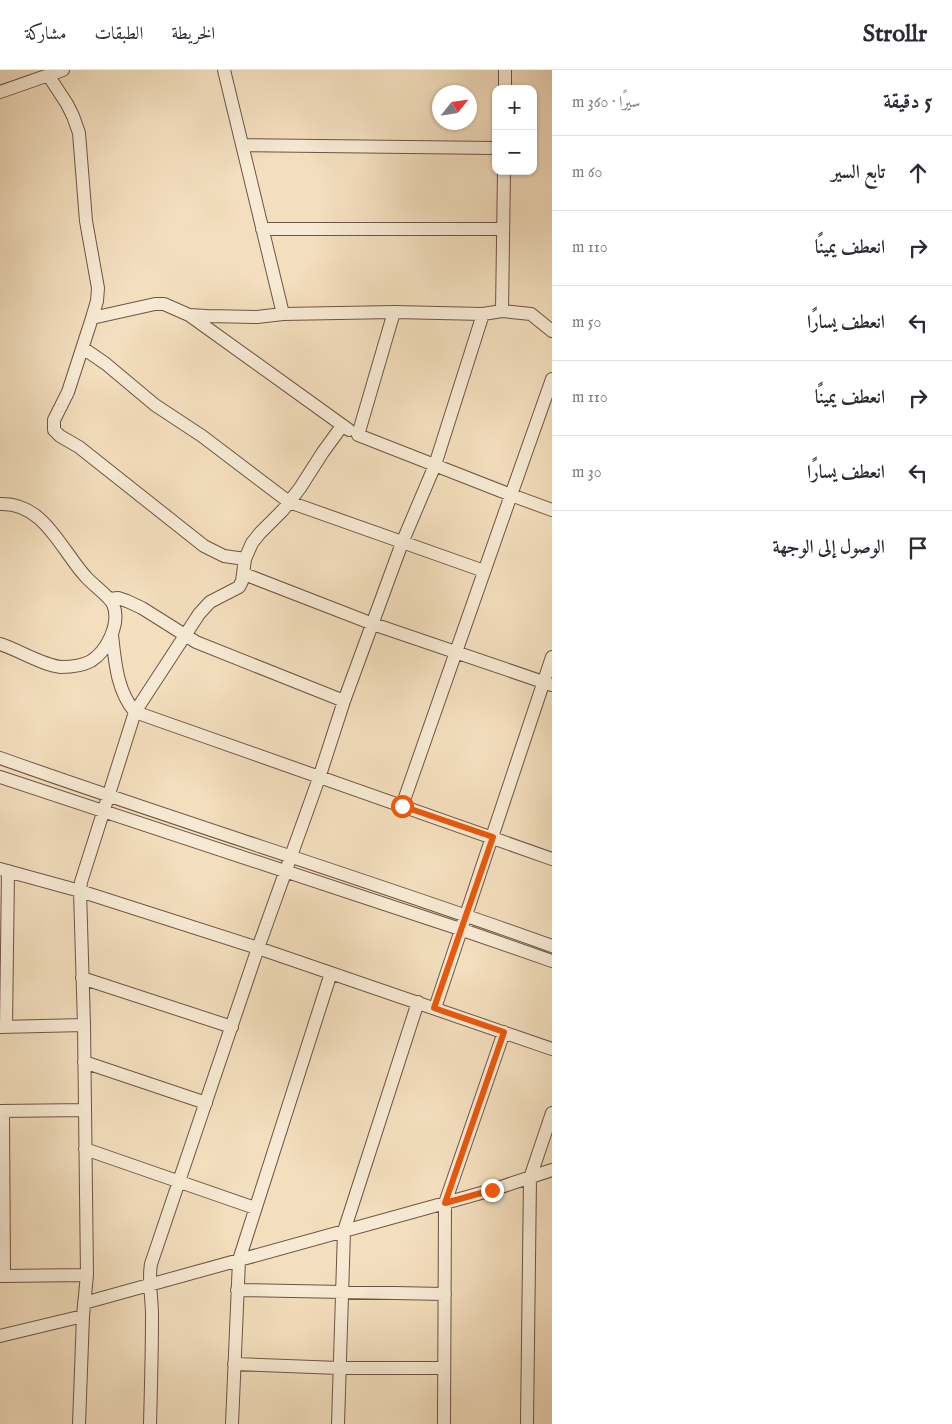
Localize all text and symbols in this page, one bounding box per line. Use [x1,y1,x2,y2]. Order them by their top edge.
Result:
text: Strollr [863,19,927,50]
text: مشاركة [25,23,66,46]
text: الطبقات [94,23,143,46]
text: الخريطة [171,23,215,46]
north arrow [432,85,477,130]
map controls [492,85,537,175]
button: + [492,85,537,130]
text: 5 دقيقة [883,89,932,116]
text: سيرًا · 360 m [572,93,640,113]
button: − [492,130,537,175]
icon: ahead [904,159,932,187]
text: تابع السير [831,161,885,185]
text: 60 m [572,163,602,183]
icon: right [904,234,932,262]
text: انعطف يمينًا [815,236,885,260]
text: 110 m [572,238,608,258]
icon: left [904,309,932,337]
text: انعطف يسارًا [807,311,885,335]
text: 50 m [572,313,601,333]
icon: right [904,384,932,412]
text: انعطف يمينًا [815,386,885,410]
text: 110 m [572,388,608,408]
icon: left [904,459,932,487]
text: انعطف يسارًا [807,461,885,485]
text: 30 m [572,463,602,483]
icon: arrive [904,534,932,562]
text: الوصول إلى الوجهة [773,536,885,560]
route start [391,795,414,818]
route end [481,1179,504,1202]

